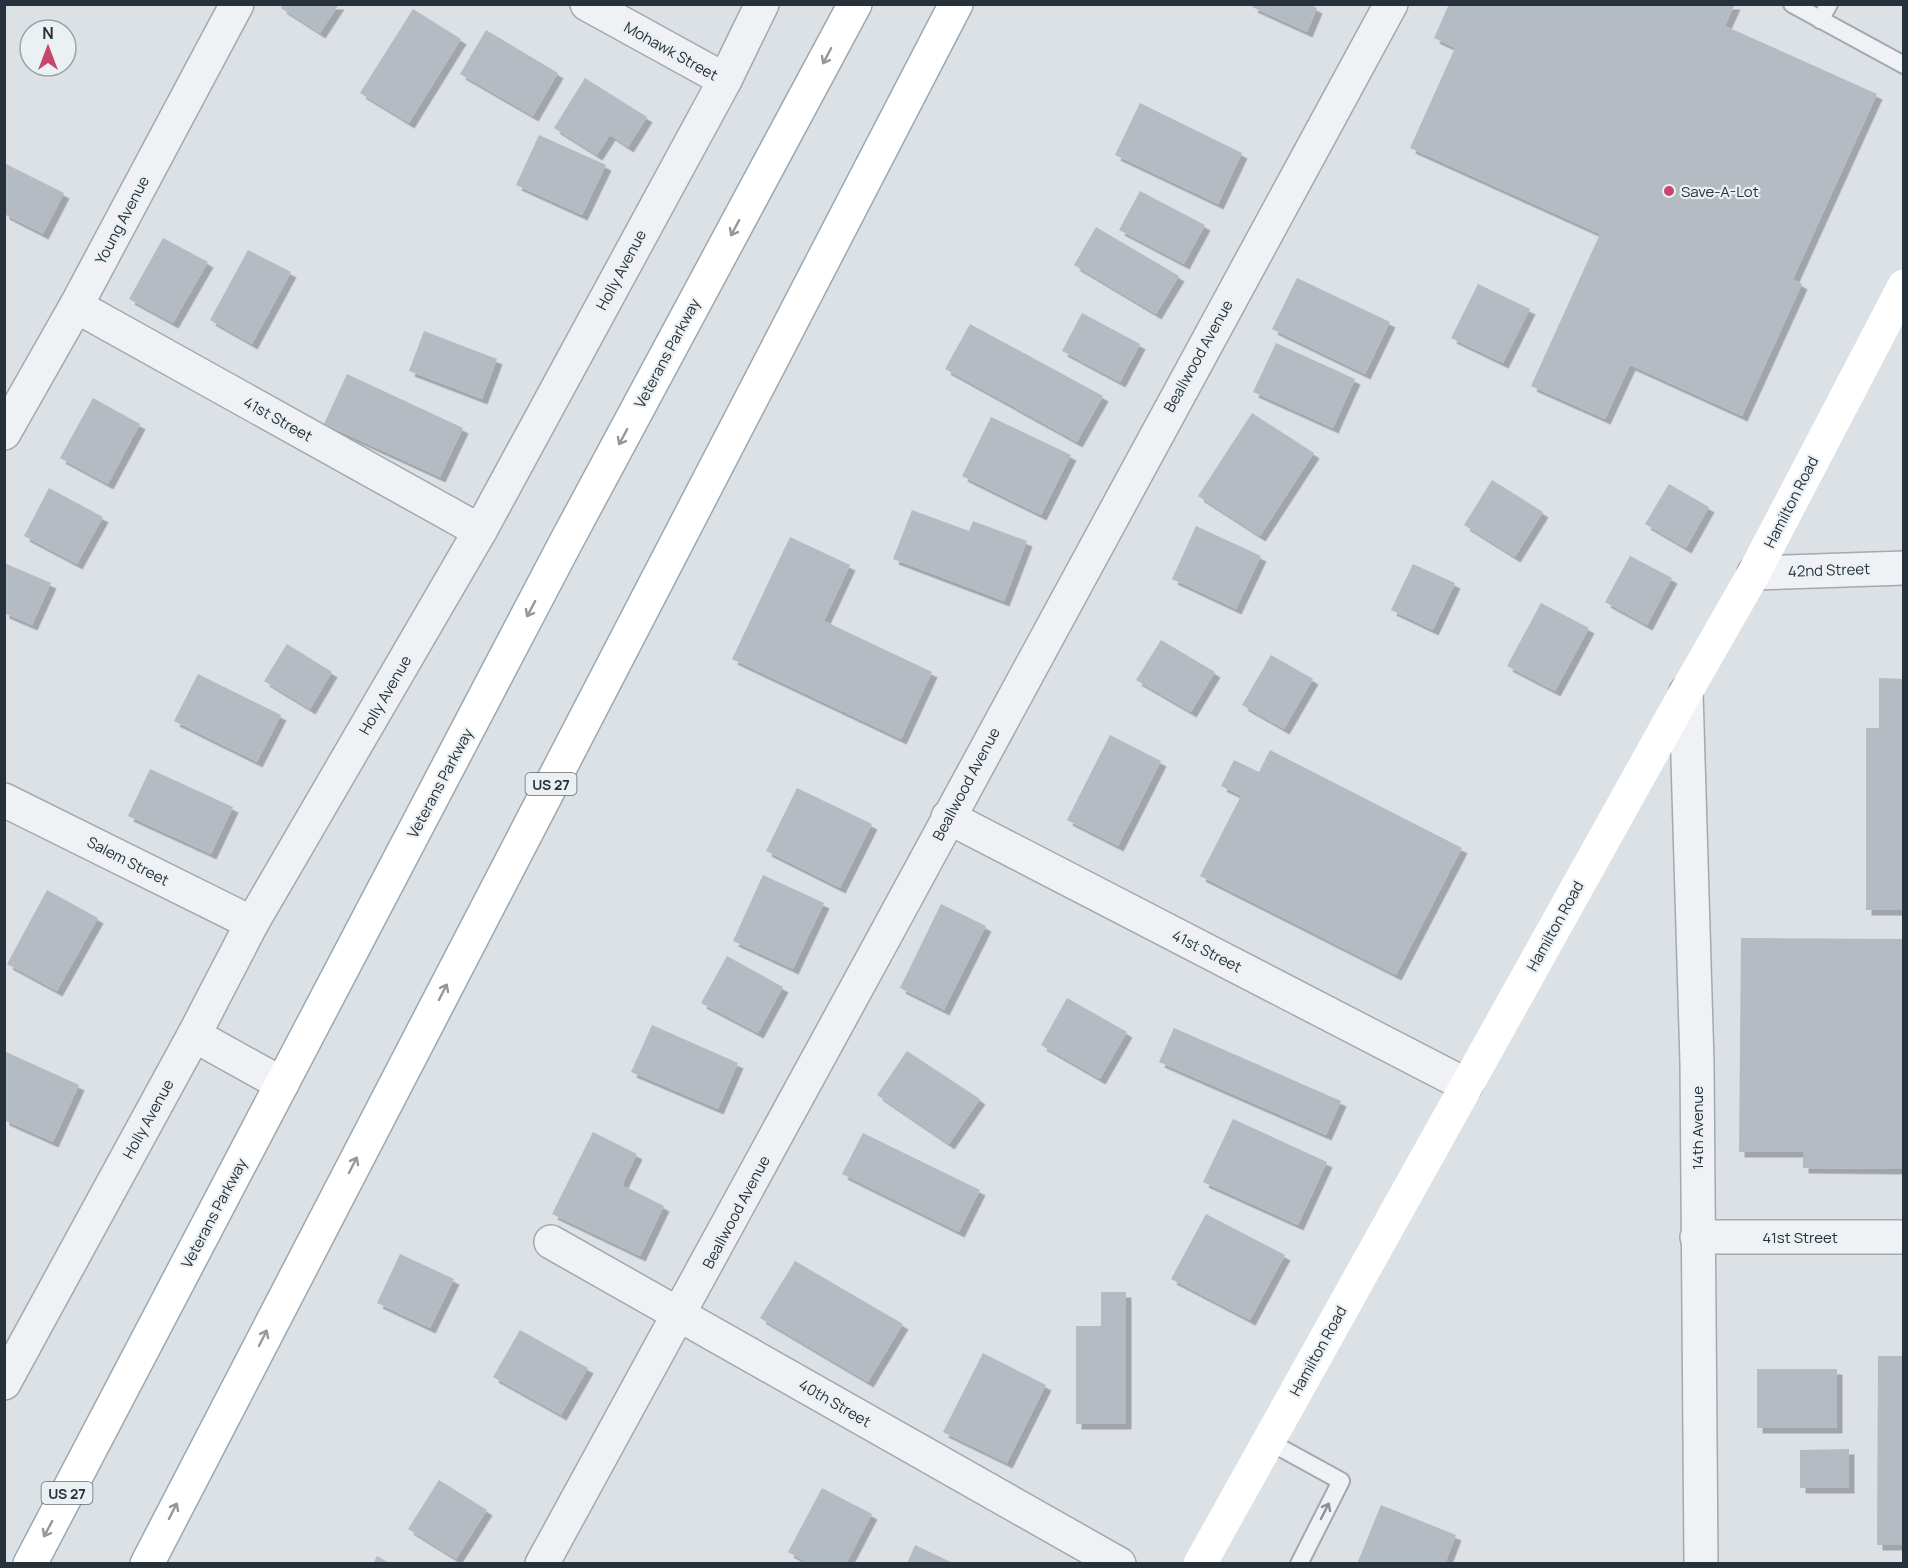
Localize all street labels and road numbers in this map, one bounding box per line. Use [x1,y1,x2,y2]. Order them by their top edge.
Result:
street label: Mohawk Street [620,17,722,85]
street label: Young Avenue [90,172,154,268]
street label: Holly Avenue [591,226,651,314]
street label: Veterans Parkway [629,294,705,412]
street label: Beallwood Avenue [1158,296,1238,416]
street label: 41st Street [240,391,316,447]
street label: Hamilton Road [1759,453,1823,551]
street label: 42nd Street [1788,558,1870,582]
street label: Holly Avenue [354,651,416,739]
street label: Veterans Parkway [402,724,478,842]
street label: Beallwood Avenue [927,724,1005,844]
road number: US 27 [526,773,576,795]
street label: Salem Street [83,831,173,891]
street label: Hamilton Road [1521,877,1589,975]
street label: 41st Street [1169,924,1245,978]
street label: Holly Avenue [117,1075,179,1163]
street label: 14th Avenue [1687,1086,1708,1170]
street label: Beallwood Avenue [697,1152,775,1272]
street label: Veterans Parkway [176,1154,252,1272]
street label: 41st Street [1762,1227,1838,1248]
street label: Hamilton Road [1284,1302,1352,1400]
street label: 40th Street [795,1374,875,1432]
road number: US 27 [42,1482,92,1504]

